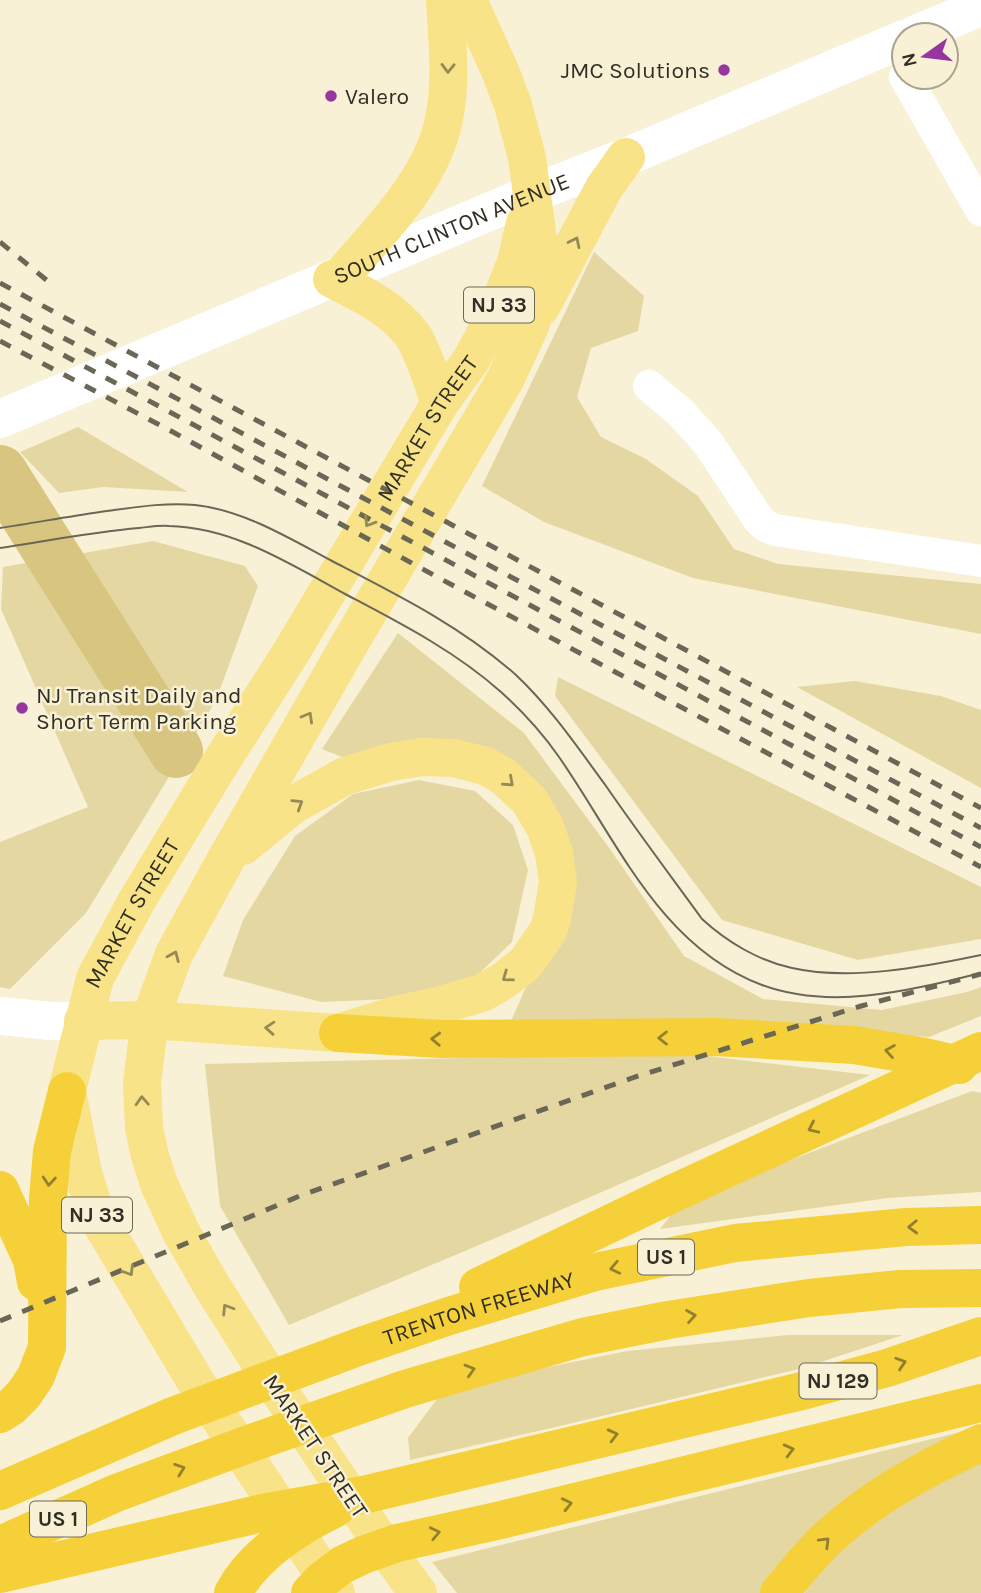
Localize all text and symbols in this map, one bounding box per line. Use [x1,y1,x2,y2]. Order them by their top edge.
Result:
north arrow [890,21,960,91]
text: N [897,51,922,69]
place label: JMC Solutions [561,57,710,84]
marker: JMC Solutions [716,62,732,78]
one-way arrow [440,63,456,74]
place label: Valero [345,83,409,110]
marker: Valero [323,88,339,104]
street label: SOUTH CLINTON AVENUE [330,167,573,290]
one-way arrow [567,237,581,249]
road number: NJ 33 [464,288,534,322]
street label: MARKET STREET [371,350,484,506]
one-way arrow [364,515,377,528]
place label: NJ Transit Daily and Short Term Parking [36,682,242,735]
marker: NJ Transit Daily and Short Term Parking [14,700,30,716]
one-way arrow [300,711,313,724]
one-way arrow [501,774,514,786]
one-way arrow [290,799,303,812]
street label: MARKET STREET [79,833,186,993]
one-way arrow [166,951,180,963]
one-way arrow [502,969,515,981]
one-way arrow [265,1021,276,1036]
one-way arrow [658,1030,669,1045]
one-way arrow [430,1031,441,1046]
one-way arrow [884,1044,896,1059]
one-way arrow [135,1096,150,1107]
one-way arrow [808,1120,820,1134]
one-way arrow [42,1176,57,1187]
road number: NJ 33 [62,1198,132,1232]
one-way arrow [907,1219,918,1234]
road number: US 1 [638,1240,694,1274]
one-way arrow [609,1259,621,1274]
one-way arrow [120,1263,133,1276]
street label: TRENTON FREEWAY [380,1266,578,1351]
one-way arrow [222,1304,235,1317]
one-way arrow [685,1309,697,1324]
one-way arrow [894,1357,907,1371]
one-way arrow [464,1364,476,1378]
road number: NJ 129 [800,1364,876,1398]
street label: MARKET STREET [258,1369,374,1524]
one-way arrow [606,1429,618,1443]
one-way arrow [782,1444,794,1458]
one-way arrow [174,1464,186,1478]
one-way arrow [561,1497,573,1512]
road number: US 1 [30,1502,86,1536]
one-way arrow [429,1527,441,1542]
one-way arrow [816,1537,829,1550]

